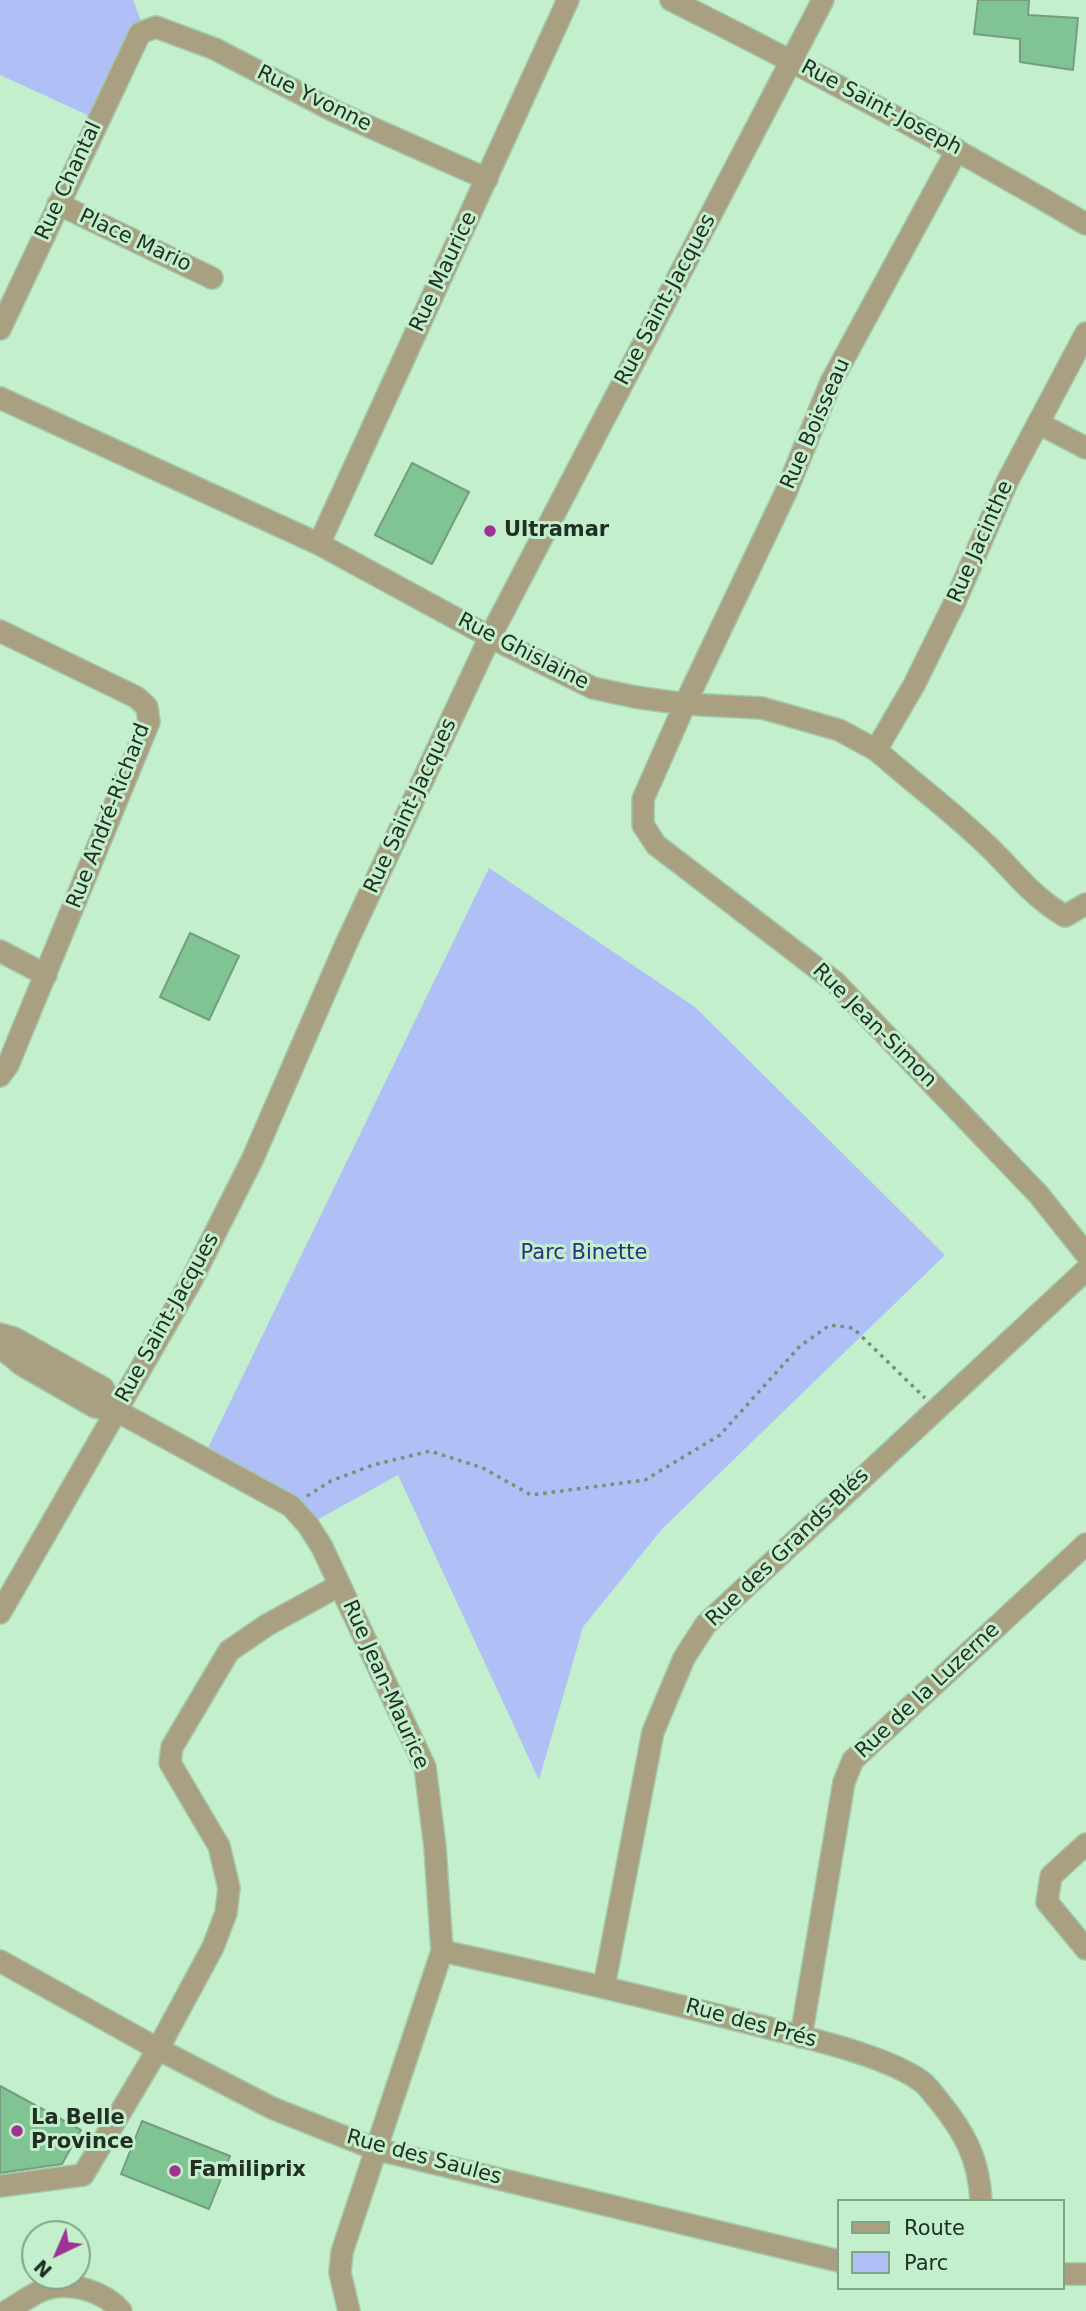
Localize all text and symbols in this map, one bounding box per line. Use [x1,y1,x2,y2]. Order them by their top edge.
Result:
street label: Rue Saint-Joseph [796,55,966,161]
street label: Rue Yvonne [253,60,375,138]
street label: Rue Chantal [31,118,107,244]
street label: Place Mario [75,204,195,278]
street label: Rue Maurice [405,208,483,336]
street label: Rue Saint-Jacques [610,210,722,390]
street label: Rue Boisseau [776,355,856,493]
street label: Rue Jacinthe [943,477,1019,607]
place label: Ultramar [504,518,609,544]
marker: Ultramar [482,523,498,539]
street label: Rue Ghislaine [453,608,593,696]
street label: Rue Saint-Jacques [359,715,463,897]
street label: Rue André-Richard [62,720,156,912]
street label: Rue Jean-Simon [807,959,941,1093]
street label: Rue Saint-Jacques [111,1229,225,1407]
park label: Parc Binette [521,1241,647,1267]
street label: Rue des Grands-Blés [701,1464,875,1632]
street label: Rue Jean-Maurice [336,1596,434,1774]
street label: Rue de la Luzerne [851,1618,1005,1764]
street label: Rue des Prés [683,1994,819,2054]
place label: La Belle Province [31,2106,134,2156]
marker: La Belle Province [9,2123,25,2139]
street label: Rue des Saules [344,2125,504,2191]
place label: Familiprix [189,2158,306,2184]
marker: Familiprix [167,2163,183,2179]
legend [838,2199,1065,2290]
text: Route [904,2216,965,2240]
north arrow [21,2220,91,2290]
text: Parc [904,2251,948,2275]
text: N [29,2255,56,2282]

